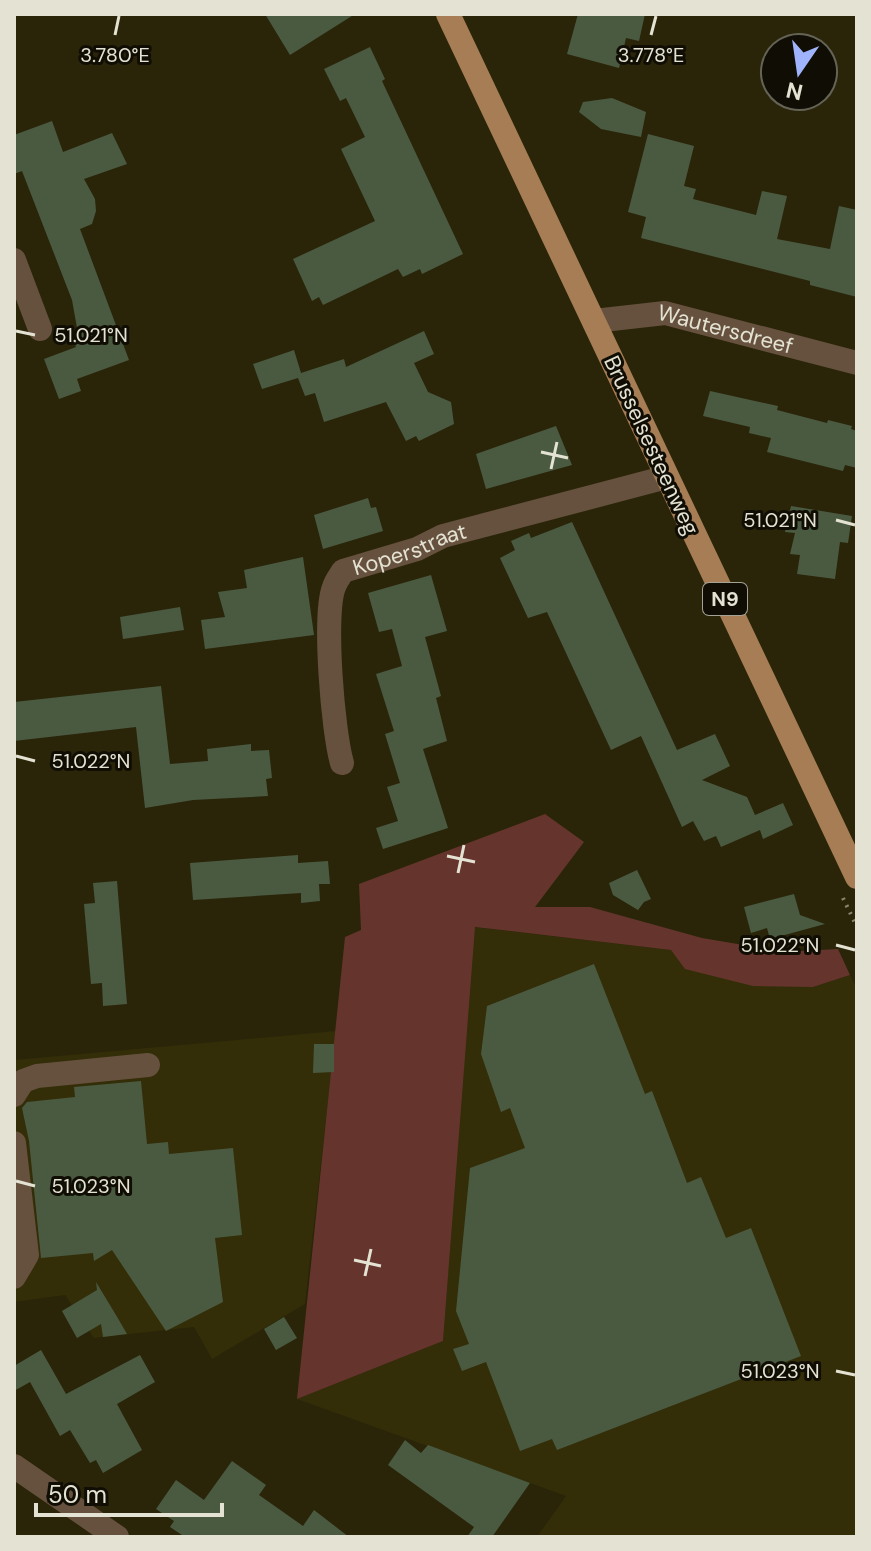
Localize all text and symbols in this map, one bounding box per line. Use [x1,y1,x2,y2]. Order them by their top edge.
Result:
north arrow [759,32,839,112]
text: 3.780°E [80,42,150,68]
text: 3.778°E [618,42,684,68]
text: N [784,75,806,107]
street label: Wautersdreef [655,298,796,361]
text: 51.021°N [54,322,128,348]
street label: Brusselsesteenweg [597,351,706,540]
text: 51.021°N [743,507,817,533]
street label: Koperstraat [349,516,470,582]
road number: N9 [703,583,747,615]
text: 51.022°N [52,748,130,774]
text: 51.022°N [741,932,819,958]
text: 51.023°N [51,1173,131,1199]
text: 51.023°N [740,1358,820,1384]
scale bar [36,1467,222,1517]
text: 50 m [48,1479,107,1510]

